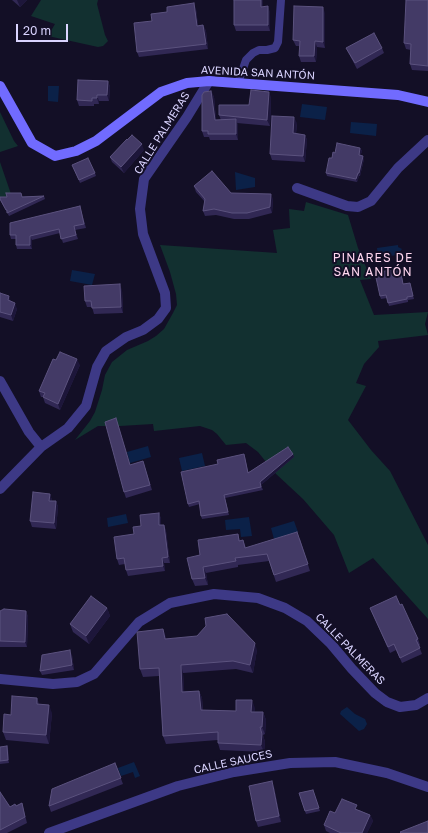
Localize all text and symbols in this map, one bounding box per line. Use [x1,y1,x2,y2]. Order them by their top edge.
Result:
scale bar [18,16,70,42]
text: 20 m [23,23,51,38]
street label: AVENIDA SAN ANTÓN [201,63,315,83]
street label: CALLE PALMERAS [131,89,193,177]
district label: PINARES DE SAN ANTÓN [333,251,413,279]
street label: CALLE PALMERAS [312,610,388,688]
street label: CALLE SAUCES [193,747,273,777]

